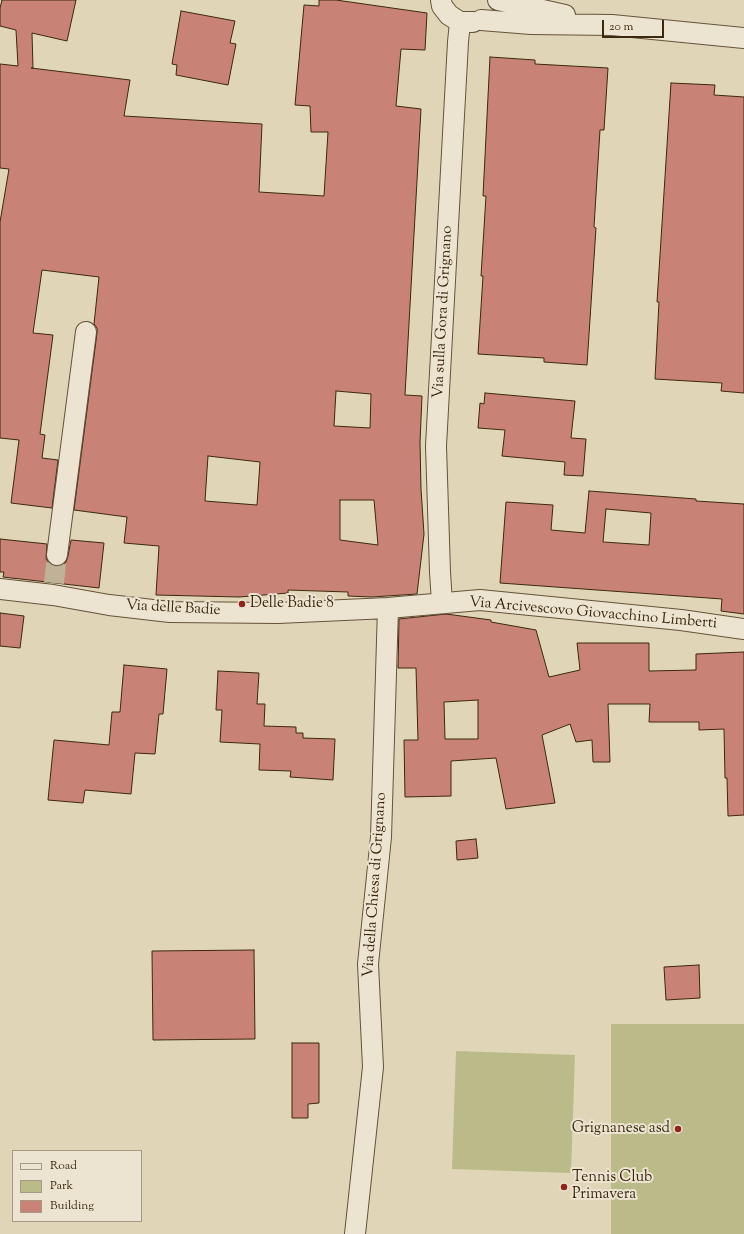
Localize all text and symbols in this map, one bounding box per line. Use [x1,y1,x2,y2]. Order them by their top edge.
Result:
scale bar [604,12,666,38]
text: 20 m [609,18,633,36]
street label: Via sulla Gora di Grignano [430,225,458,399]
street label: Via Arcivescovo Giovacchino Limberti [468,594,718,634]
place label: Delle Badie 8 [250,595,334,613]
street label: Via delle Badie [125,598,221,620]
marker: Delle Badie 8 [237,599,247,609]
street label: Via della Chiesa di Grignano [361,792,391,978]
place label: Grignanese asd [572,1120,670,1138]
marker: Grignanese asd [673,1124,683,1134]
legend [12,1150,142,1222]
text: Road [50,1157,77,1175]
place label: Tennis Club Primavera [572,1169,652,1204]
text: Park [50,1177,73,1195]
marker: Tennis Club Primavera [559,1182,569,1192]
text: Building [50,1197,94,1215]

